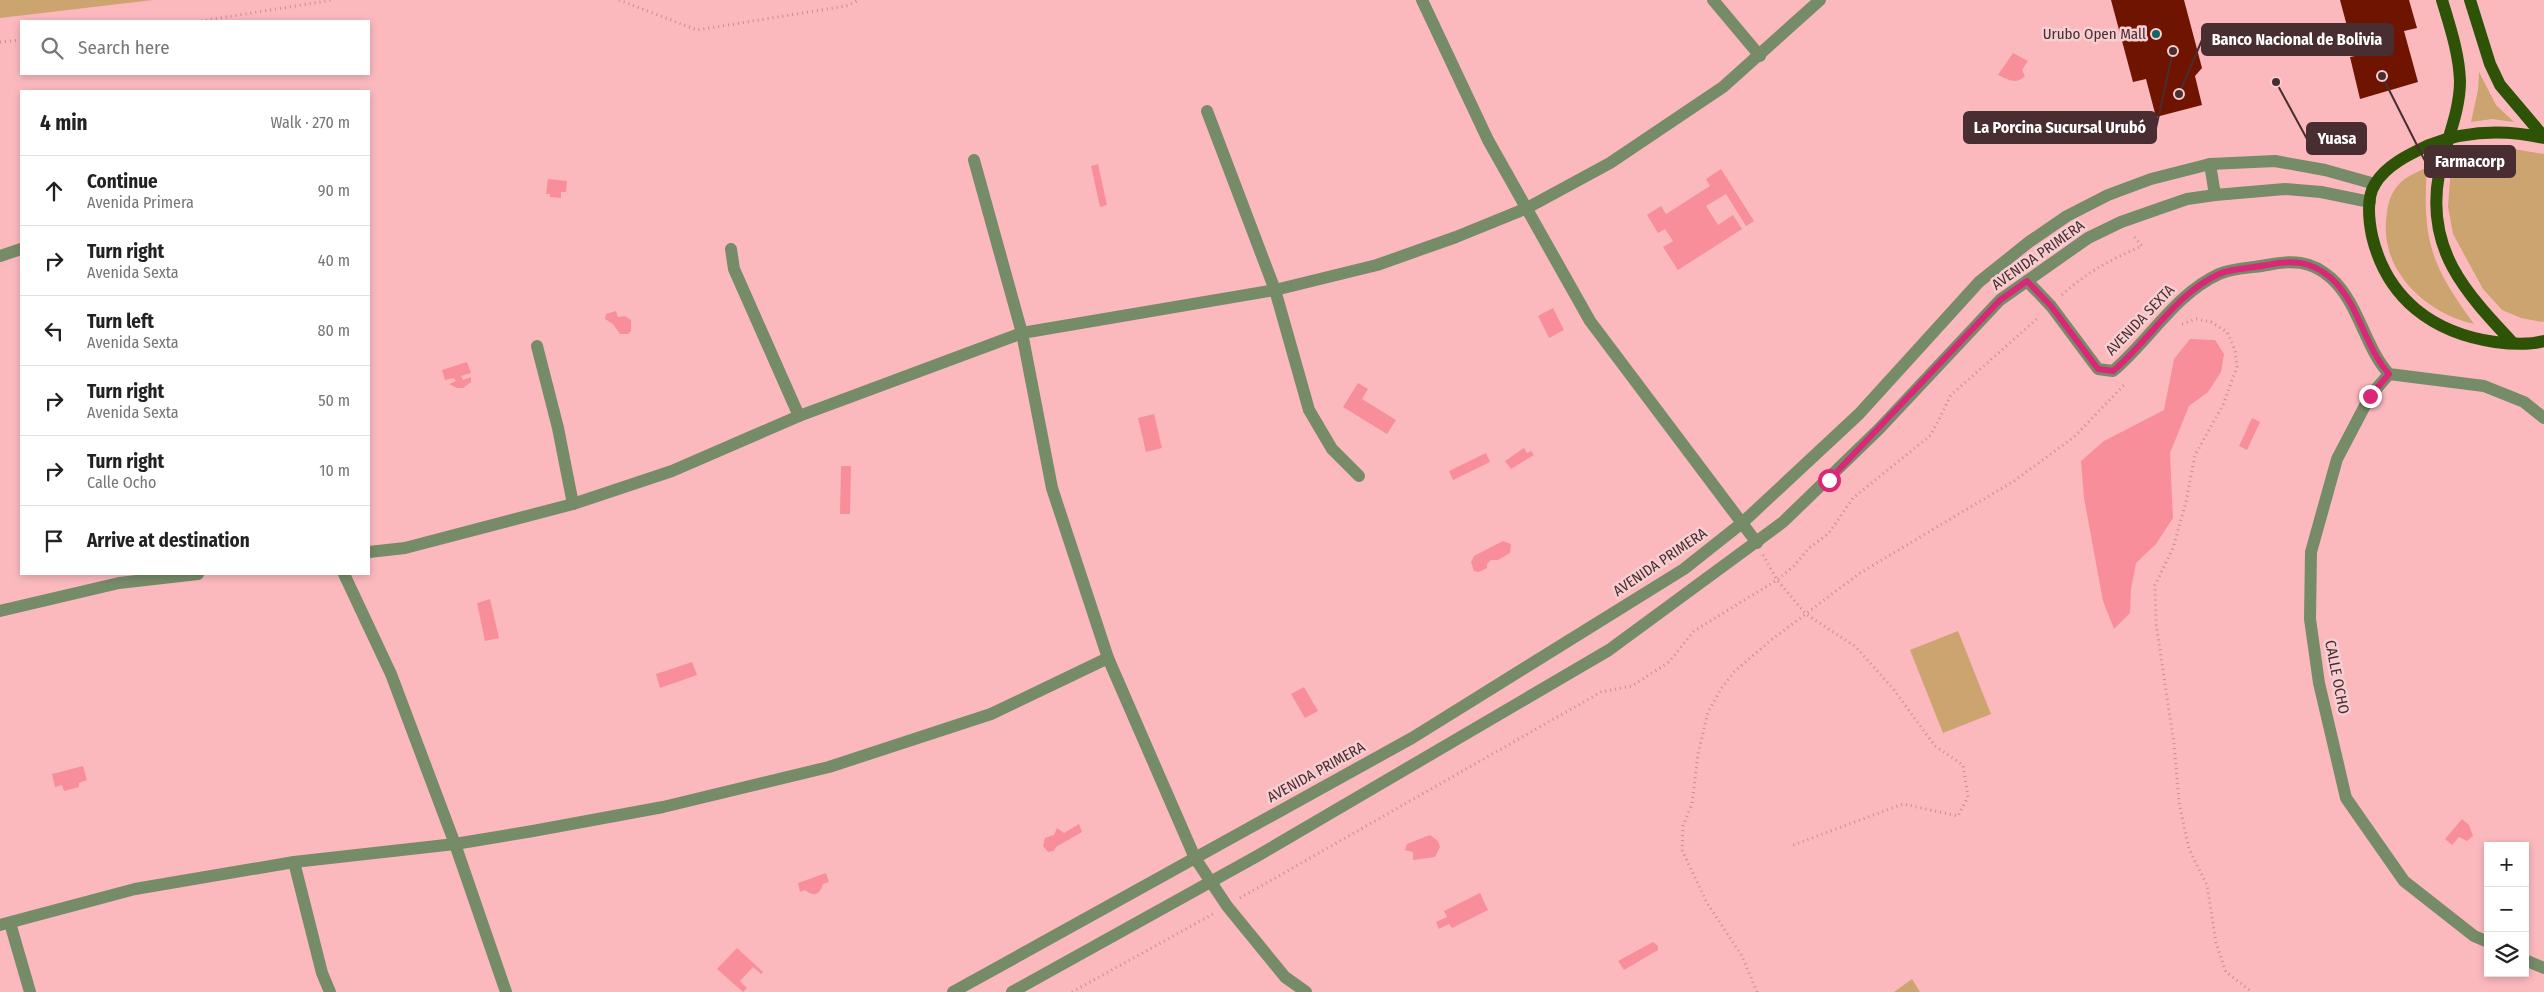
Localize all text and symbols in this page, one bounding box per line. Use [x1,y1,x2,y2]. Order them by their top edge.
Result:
search box [20,20,370,75]
callout: Banco Nacional de Bolivia [2202,24,2393,55]
place label: Urubo Open Mall [2043,25,2146,43]
marker: Urubo Open Mall [2150,28,2162,40]
text: Banco Nacional de Bolivia [2212,30,2382,49]
icon: search [38,34,66,62]
text: Search here [78,36,170,59]
text: 4 min [40,110,88,136]
callout: La Porcina Sucursal Urubó [1964,112,2156,143]
text: Walk · 270 m [271,113,350,132]
text: La Porcina Sucursal Urubó [1974,118,2147,137]
callout: Yuasa [2307,123,2366,154]
text: Yuasa [2317,129,2356,148]
callout: Farmacorp [2425,146,2515,177]
text: Farmacorp [2435,152,2505,171]
text: Continue [87,170,158,193]
icon: ahead [40,177,68,205]
text: 90 m [318,181,350,200]
text: Avenida Primera [87,193,194,212]
street label: AVENIDA PRIMERA [1988,216,2088,294]
text: Turn right [87,240,164,263]
icon: right [40,247,68,275]
text: 40 m [318,251,350,270]
text: Avenida Sexta [87,263,179,282]
street label: AVENIDA SEXTA [2102,281,2178,359]
text: Turn left [87,310,154,333]
icon: left [40,317,68,345]
text: 80 m [318,321,350,340]
text: Avenida Sexta [87,333,179,352]
text: Turn right [87,380,164,403]
route end [2359,385,2382,408]
icon: right [40,387,68,415]
text: 50 m [318,391,350,410]
text: Avenida Sexta [87,403,179,422]
text: Turn right [87,450,164,473]
icon: right [40,457,68,485]
text: 10 m [319,461,350,480]
route start [1818,469,1841,492]
text: Calle Ocho [87,473,156,492]
street label: AVENIDA PRIMERA [1610,524,1710,600]
icon: arrive [40,527,68,555]
text: Arrive at destination [87,529,250,552]
street label: CALLE OCHO [2321,639,2353,715]
street label: AVENIDA PRIMERA [1264,738,1368,806]
map controls [2484,842,2529,977]
button: + [2484,842,2529,887]
button: − [2484,887,2529,932]
button: layers [2484,932,2529,977]

